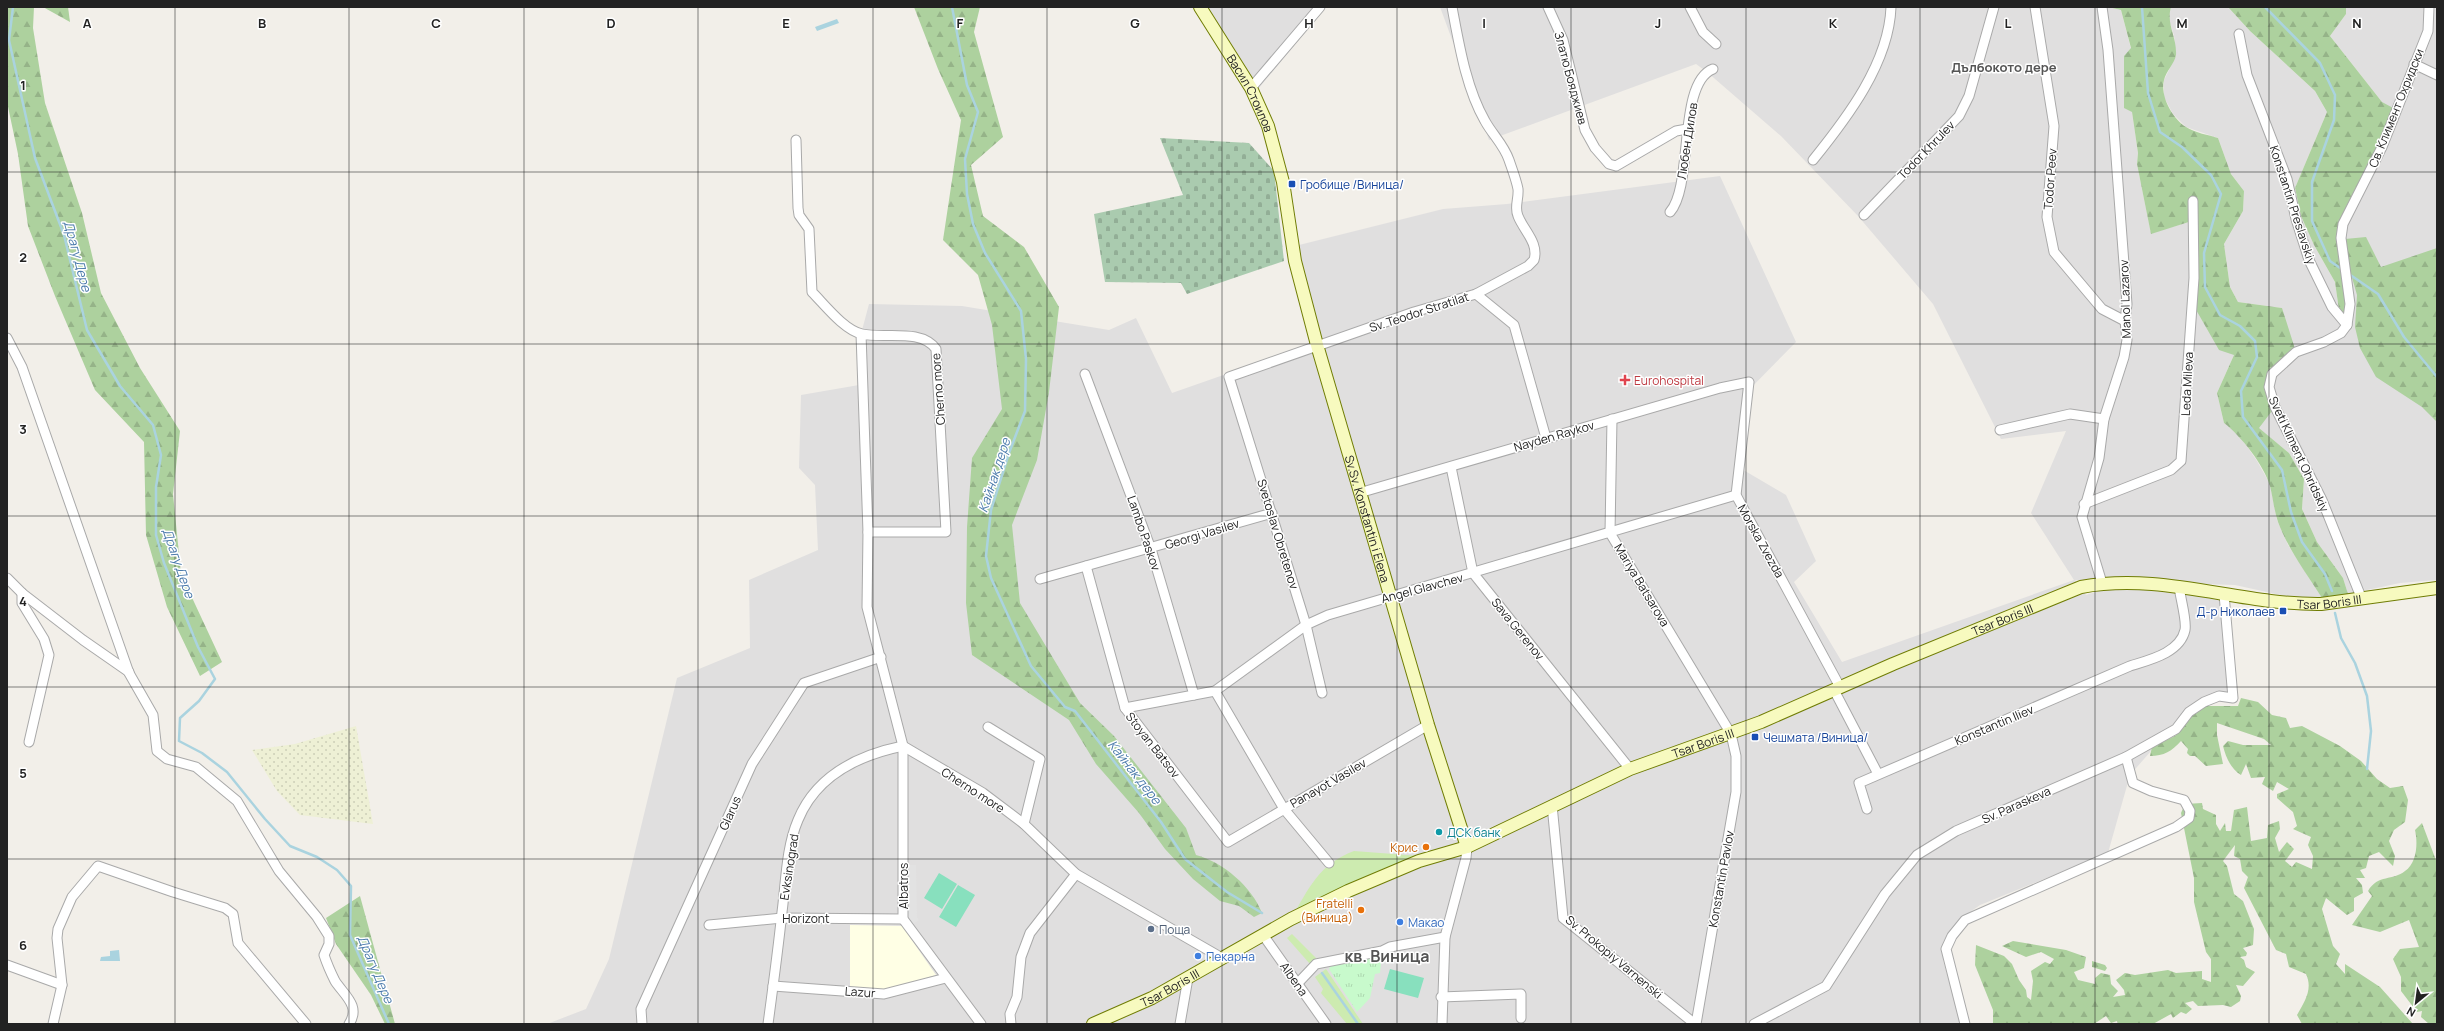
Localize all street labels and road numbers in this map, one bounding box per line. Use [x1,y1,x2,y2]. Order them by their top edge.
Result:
street label: Златю Бояджиев [1550,30,1592,127]
street label: Св. Климент Охридски [2364,46,2428,170]
street label: Васил Стоилов [1223,51,1278,134]
street label: Любен Дилов [1673,101,1702,181]
street label: Todor Khrulev [1894,117,1958,183]
street label: Konstantin Preslavskiy [2266,143,2320,267]
street label: Todor Peev [2039,148,2061,210]
street label: Manol Lazarov [2115,259,2135,339]
street label: Sv. Teodor Stratilat [1367,288,1471,336]
street label: Cherno more [927,352,949,426]
street label: Leda Mileva [2177,352,2197,416]
street label: Sveti Kliment Ohridskiy [2265,393,2334,515]
street label: Nayden Raykov [1512,416,1596,456]
street label: Sv.Sv. Konstantin i Elena [1341,453,1394,584]
street label: Svetoslav Obretenov [1253,477,1303,591]
street label: Lambo Paskov [1123,493,1165,573]
street label: Morska Zvezda [1734,501,1788,581]
street label: Georgi Vasilev [1163,515,1241,553]
street label: Mariya Batsarova [1610,540,1674,630]
street label: Angel Glavchev [1379,569,1465,607]
street label: Tsar Boris III [2296,590,2363,613]
street label: Sava Gerenov [1488,594,1548,664]
street label: Tsar Boris III [1969,599,2035,639]
street label: Konstantin Iliev [1952,701,2036,749]
street label: Stoyan Batsov [1122,709,1184,781]
street label: Tsar Boris III [1669,724,1736,762]
street label: Panayot Vasilev [1287,754,1369,812]
street label: Cherno more [938,763,1008,817]
street label: Sv. Paraskeva [1979,782,2053,828]
street label: Glarus [715,793,745,833]
street label: Konstantin Pavlov [1704,829,1738,929]
street label: Evksinograd [775,833,803,901]
street label: Albatros [895,863,912,909]
street label: Horizont [782,910,830,927]
street label: Sv. Prokopiy Varnenski [1562,911,1666,1003]
street label: Albena [1276,959,1312,999]
street label: Tsar Boris III [1138,964,1202,1011]
street label: Lazur [844,982,877,1002]

